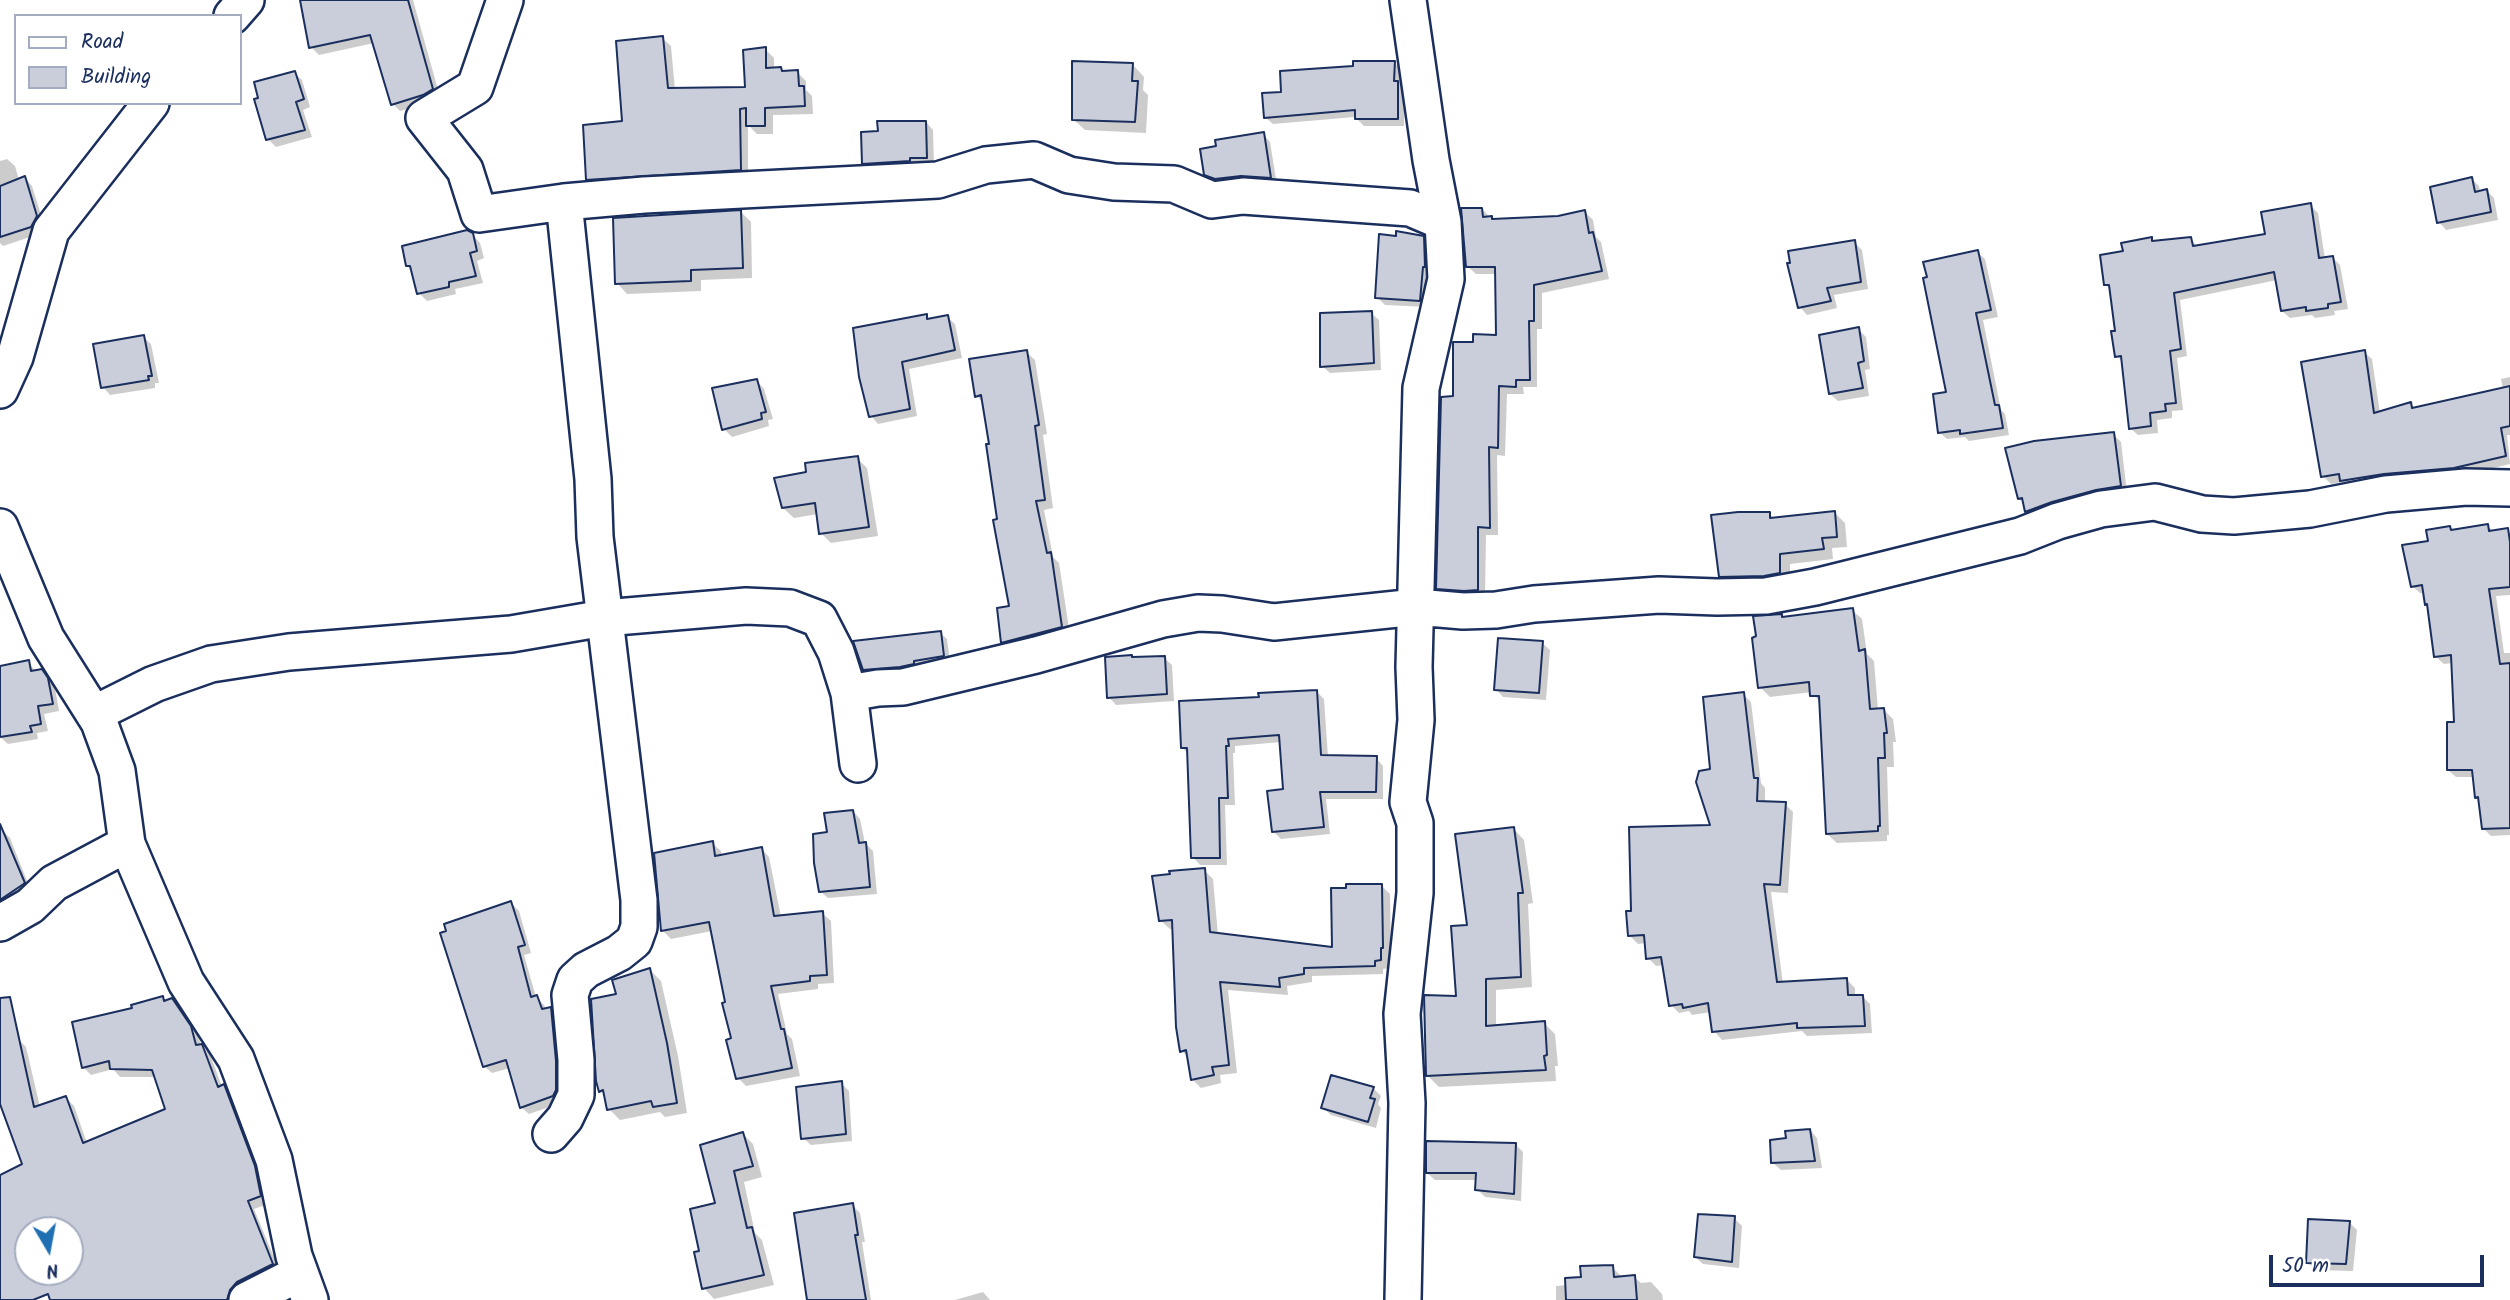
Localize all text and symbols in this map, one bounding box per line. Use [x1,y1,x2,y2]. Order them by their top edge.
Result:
legend [14,14,242,105]
text: Road [81,26,123,59]
text: Building [81,61,151,94]
north arrow [14,1216,84,1286]
scale bar [2272,1240,2487,1284]
text: 50 m [2282,1250,2329,1283]
text: N [44,1254,61,1286]

